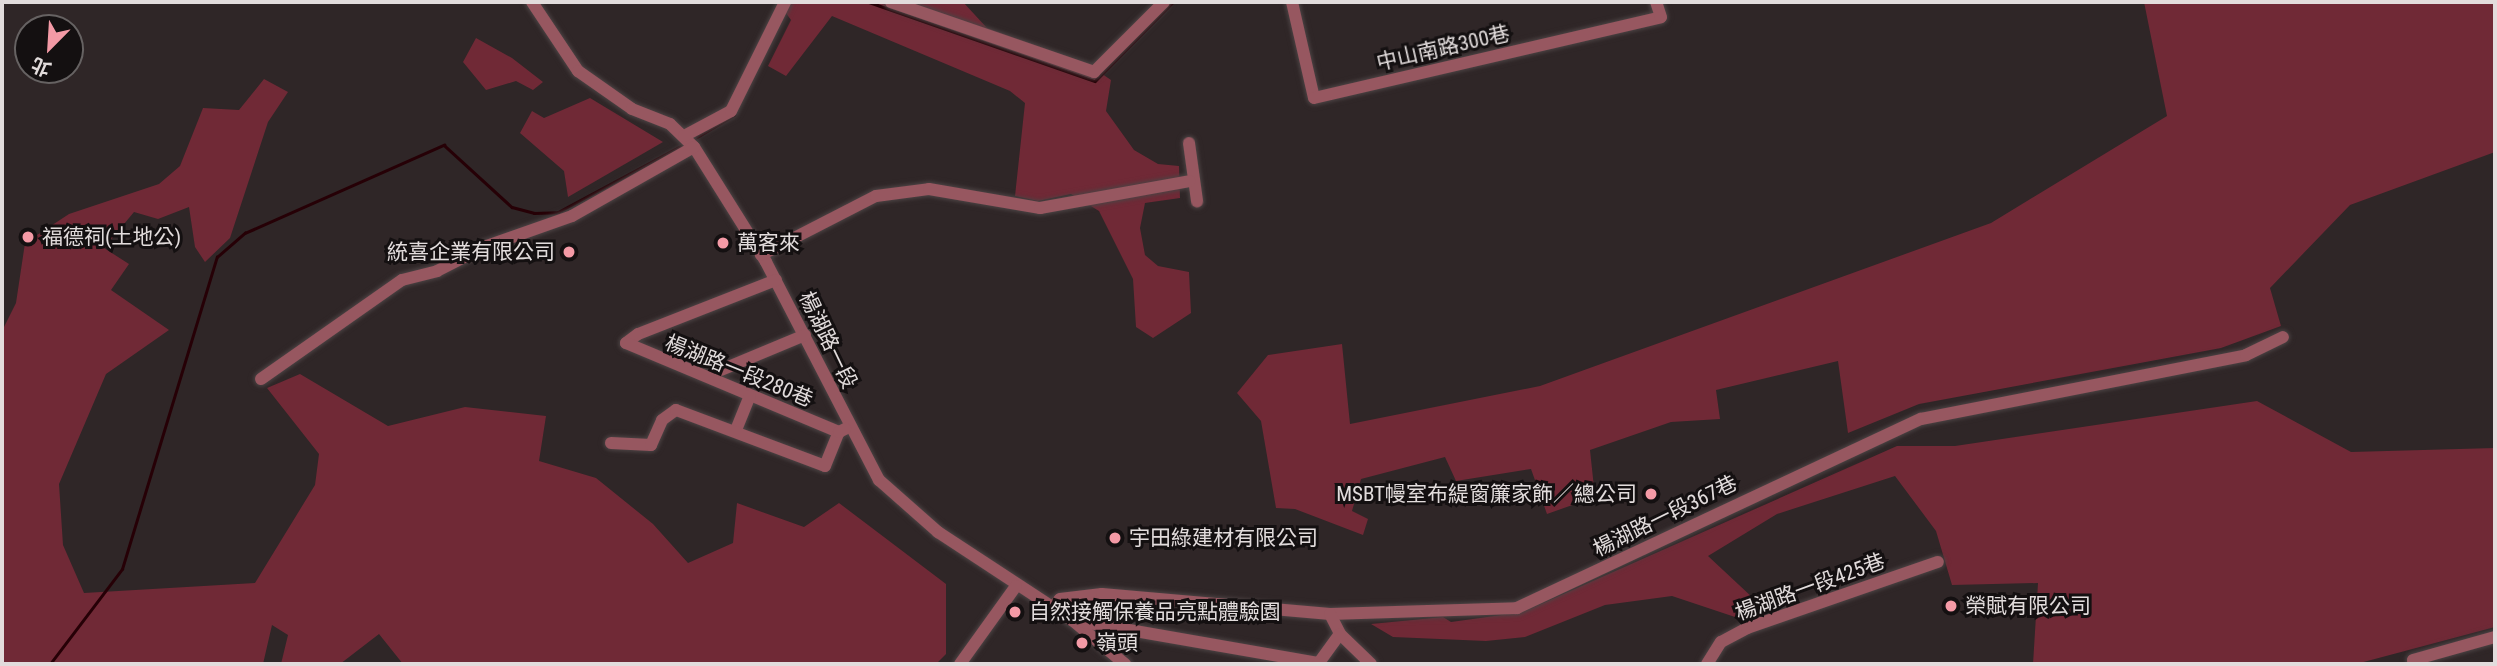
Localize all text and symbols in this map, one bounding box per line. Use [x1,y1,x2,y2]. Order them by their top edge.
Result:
north arrow [14,14,84,84]
street label: 中山南路300巷 [1374,20,1512,76]
text: 北 [28,52,54,81]
place label: 福德祠(土地公) [42,224,181,250]
marker: 福德祠(土地公) [20,229,36,245]
place label: 萬客來 [737,230,800,256]
marker: 萬客來 [715,235,731,251]
place label: 統喜企業有限公司 [387,239,555,265]
marker: 統喜企業有限公司 [561,244,577,260]
street label: 楊湖路一段 [794,287,862,393]
street label: 楊湖路一段280巷 [661,330,817,412]
street label: 楊湖路一段367巷 [1589,470,1741,562]
place label: MSBT幔室布緹窗簾家飾／總公司 [1336,481,1637,507]
marker: MSBT幔室布緹窗簾家飾／總公司 [1643,486,1659,502]
place label: 宇田綠建材有限公司 [1129,525,1318,551]
marker: 宇田綠建材有限公司 [1107,530,1123,546]
street label: 楊湖路一段425巷 [1732,548,1888,626]
place label: 榮賦有限公司 [1965,593,2091,619]
marker: 榮賦有限公司 [1943,598,1959,614]
place label: 自然接觸保養品亮點體驗園 [1029,599,1281,625]
marker: 自然接觸保養品亮點體驗園 [1007,604,1023,620]
place label: 嶺頭 [1096,630,1138,656]
marker: 嶺頭 [1074,635,1090,651]

